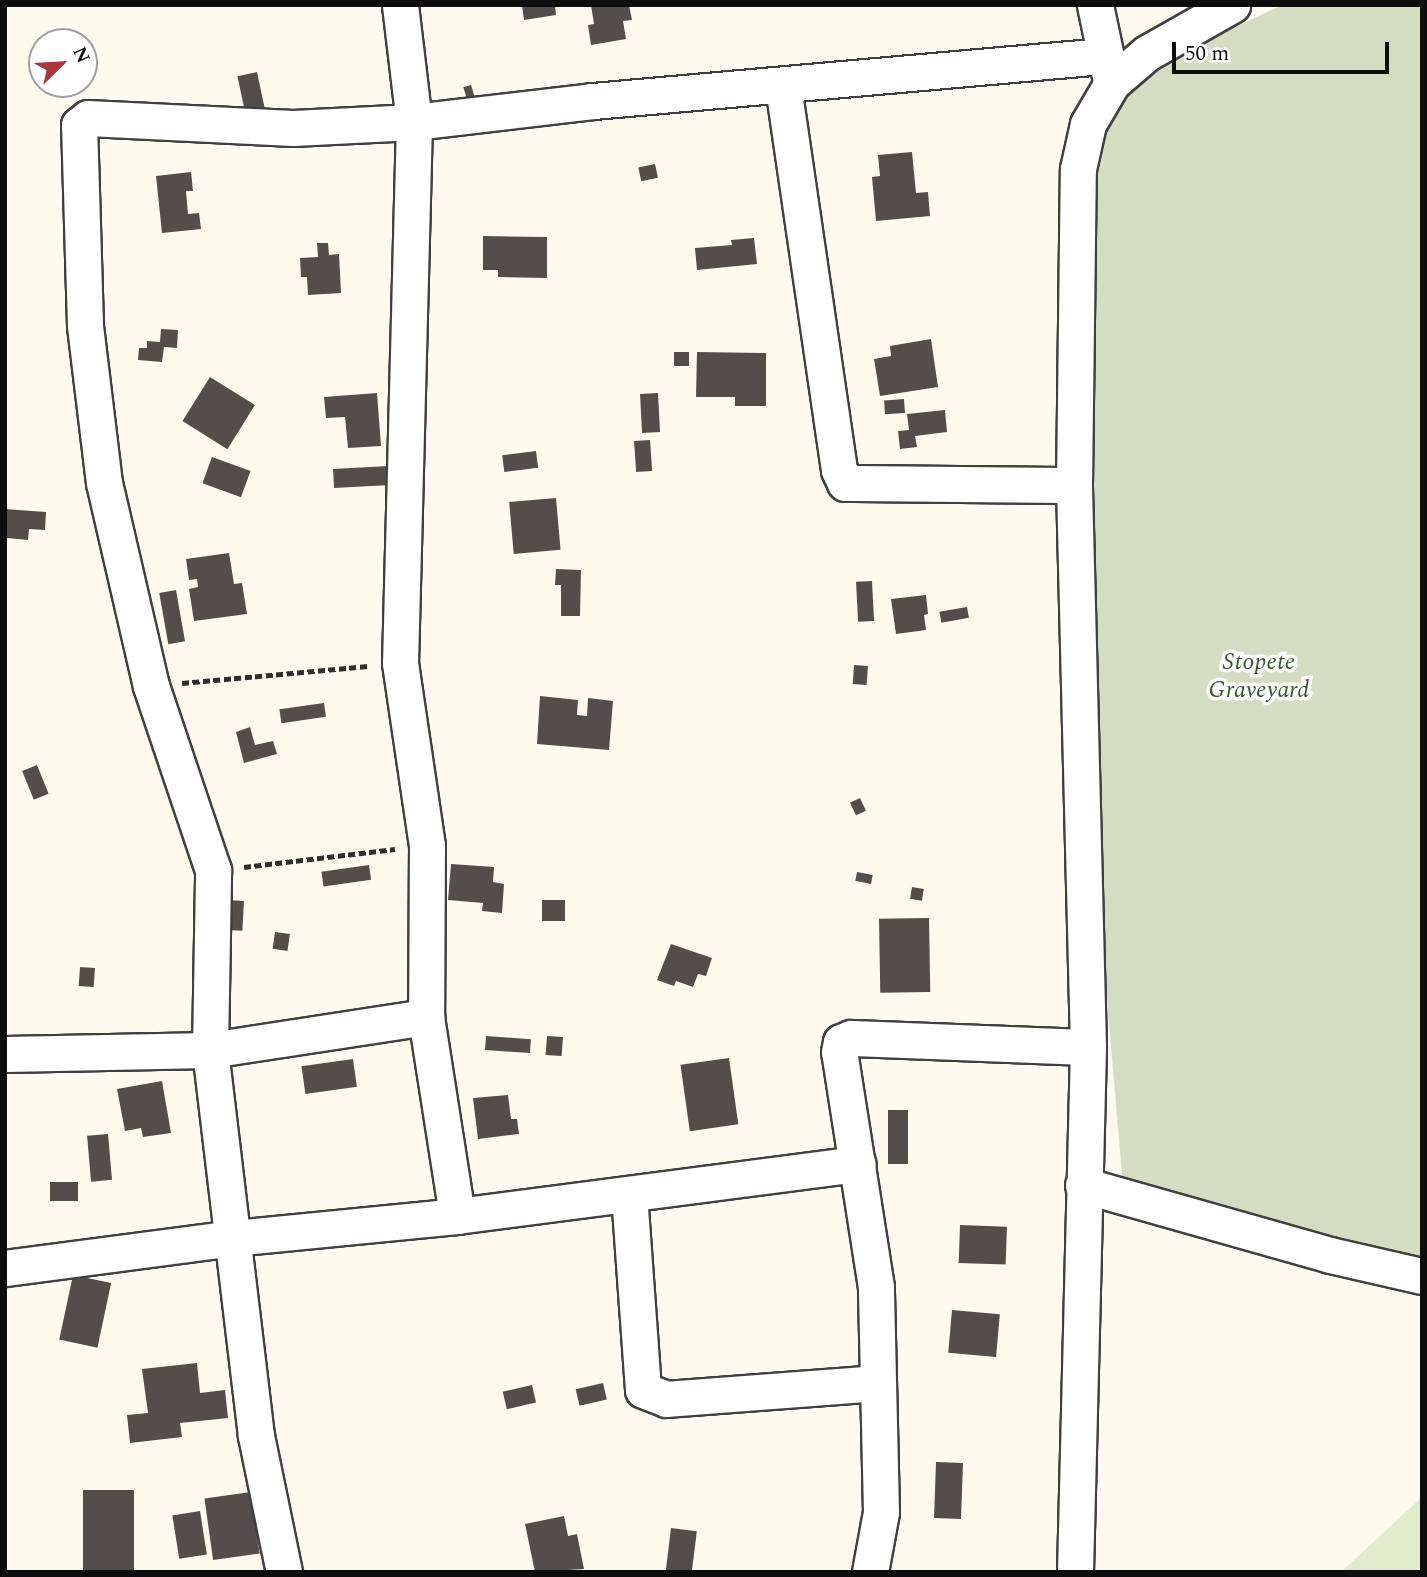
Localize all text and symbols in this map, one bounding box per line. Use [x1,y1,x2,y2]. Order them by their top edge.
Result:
north arrow [28,28,98,98]
scale bar [1175,28,1392,72]
text: 50 m [1185,38,1229,70]
text: N [64,42,97,68]
park label: Stopete Graveyard [1209,649,1309,705]

